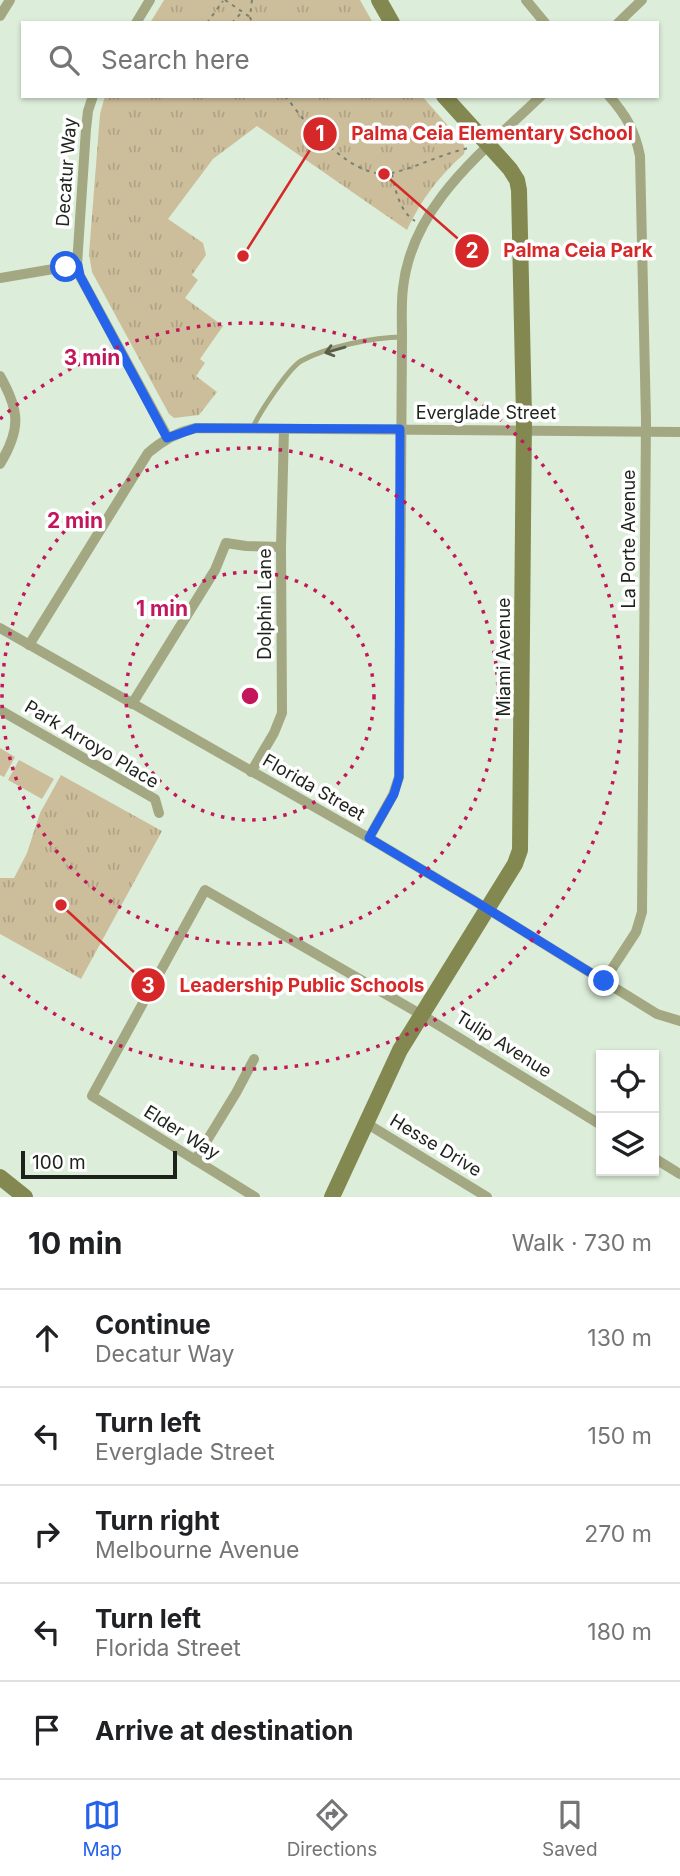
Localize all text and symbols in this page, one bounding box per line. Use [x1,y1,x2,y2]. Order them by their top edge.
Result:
search box [21,21,659,98]
icon: search [45,41,83,79]
text: Search here [101,44,250,75]
callout: Palma Ceia Elementary School [302,114,647,154]
street label: Decatur Way [52,117,80,227]
text: 1 [315,121,325,146]
text: Palma Ceia Elementary School [351,122,633,145]
callout: Palma Ceia Park [454,231,666,271]
text: 2 [465,238,479,263]
text: Palma Ceia Park [503,239,653,262]
route start [50,251,81,282]
one-way arrow [324,344,346,357]
text: 3 min [64,345,120,370]
street label: Everglade Street [416,402,556,423]
street label: La Porte Avenue [618,469,639,609]
text: 2 min [47,508,103,533]
street label: Dolphin Lane [254,548,275,660]
text: 1 min [136,596,188,621]
street label: Miami Avenue [493,597,514,717]
centre of rings [238,684,262,708]
street label: Park Arroyo Place [21,696,163,792]
street label: Florida Street [259,749,369,825]
callout: Leadership Public Schools [131,965,439,1005]
route end [588,965,619,996]
text: 3 [141,973,155,998]
text: Leadership Public Schools [179,974,425,997]
street label: Tulip Avenue [452,1006,556,1082]
map controls [596,1050,659,1176]
button: locate [596,1050,659,1113]
street label: Elder Way [140,1100,224,1164]
street label: Hesse Drive [386,1109,486,1181]
button: layers [596,1113,659,1176]
scale bar [21,1148,177,1180]
text: 100 m [32,1151,86,1174]
text: 10 min [28,1225,122,1261]
text: Walk · 730 m [512,1229,652,1257]
text: Continue [95,1309,211,1340]
icon: ahead [28,1319,66,1357]
text: 130 m [587,1324,652,1352]
text: Decatur Way [95,1340,235,1368]
text: Turn left [95,1407,201,1438]
icon: left [28,1417,66,1455]
text: 150 m [588,1422,652,1450]
text: Everglade Street [95,1438,274,1466]
text: Turn right [95,1505,220,1536]
icon: right [28,1515,66,1553]
text: 270 m [584,1520,652,1548]
text: Melbourne Avenue [95,1536,300,1564]
text: Turn left [95,1603,201,1634]
icon: left [28,1613,66,1651]
text: 180 m [587,1618,652,1646]
text: Florida Street [95,1634,241,1662]
icon: arrive [28,1711,66,1749]
text: Arrive at destination [95,1715,354,1746]
tab: Map [82,1796,122,1861]
tab: Directions [287,1796,377,1861]
tab: Saved [542,1796,598,1861]

